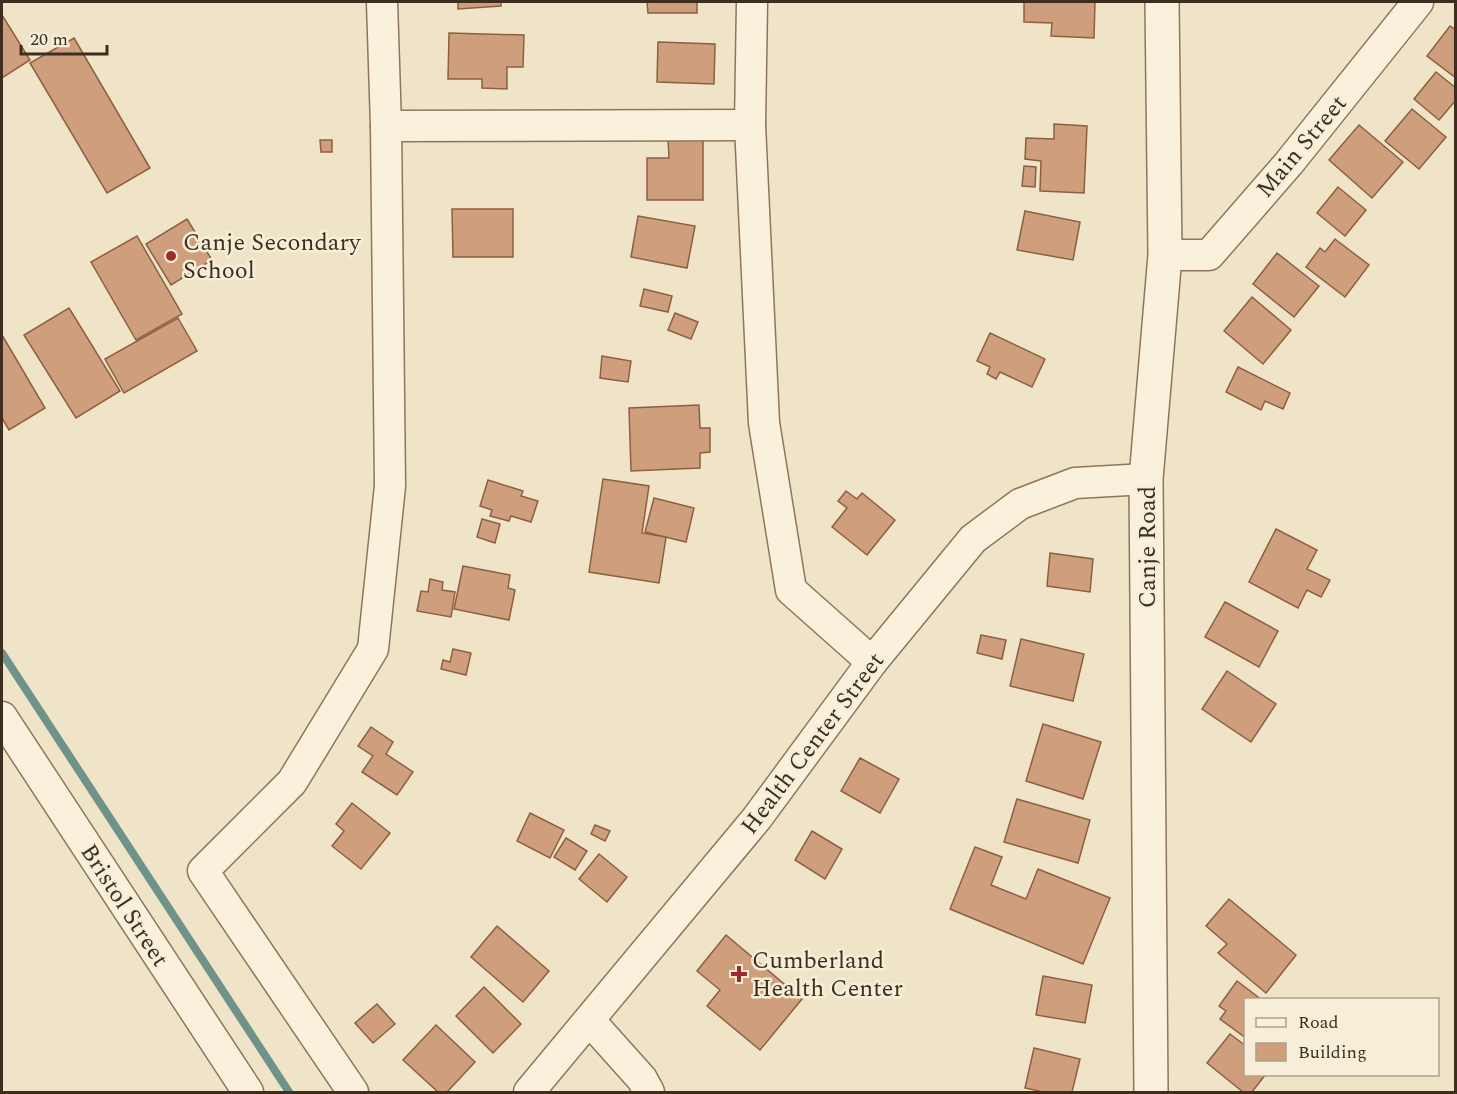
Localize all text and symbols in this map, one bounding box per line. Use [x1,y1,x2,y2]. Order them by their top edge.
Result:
scale bar [21,18,106,56]
text: 20 m [30,26,68,53]
street label: Main Street [1248,87,1356,206]
place label: Canje Secondary School [183,225,362,289]
marker: Canje Secondary School [164,249,178,263]
street label: Canje Road [1130,486,1166,608]
street label: Health Center Street [732,645,893,842]
street label: Bristol Street [71,837,178,974]
place label: Cumberland Health Center [752,943,903,1007]
marker: Cumberland Health Center [730,965,748,983]
legend [1244,998,1439,1076]
text: Road [1298,1009,1339,1036]
text: Building [1298,1039,1367,1066]

